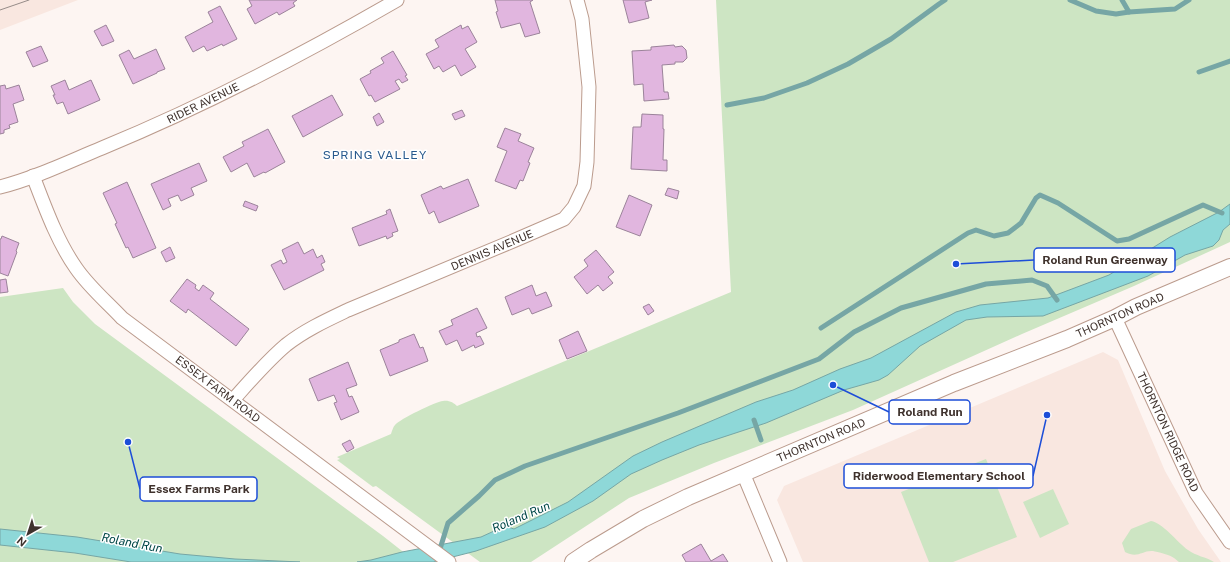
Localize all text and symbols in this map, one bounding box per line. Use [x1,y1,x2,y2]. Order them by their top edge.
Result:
street label: RIDER AVENUE [165,80,241,126]
district label: SPRING VALLEY [323,148,427,162]
street label: DENNIS AVENUE [449,227,535,273]
callout: Roland Run Greenway [1034,248,1175,272]
text: Roland Run Greenway [1042,253,1168,267]
street label: THORNTON ROAD [1074,290,1166,340]
street label: ESSEX FARM ROAD [173,353,263,425]
street label: THORNTON RIDGE ROAD [1135,370,1201,494]
callout: Roland Run [889,400,970,424]
text: Roland Run [897,405,963,419]
street label: THORNTON ROAD [775,416,867,464]
callout: Riderwood Elementary School [844,464,1033,488]
text: Riderwood Elementary School [853,469,1025,483]
callout: Essex Farms Park [140,477,257,501]
text: Essex Farms Park [148,482,250,496]
water label: Roland Run [490,498,552,536]
north arrow [8,514,48,554]
water label: Roland Run [100,530,164,556]
text: N [15,534,29,549]

